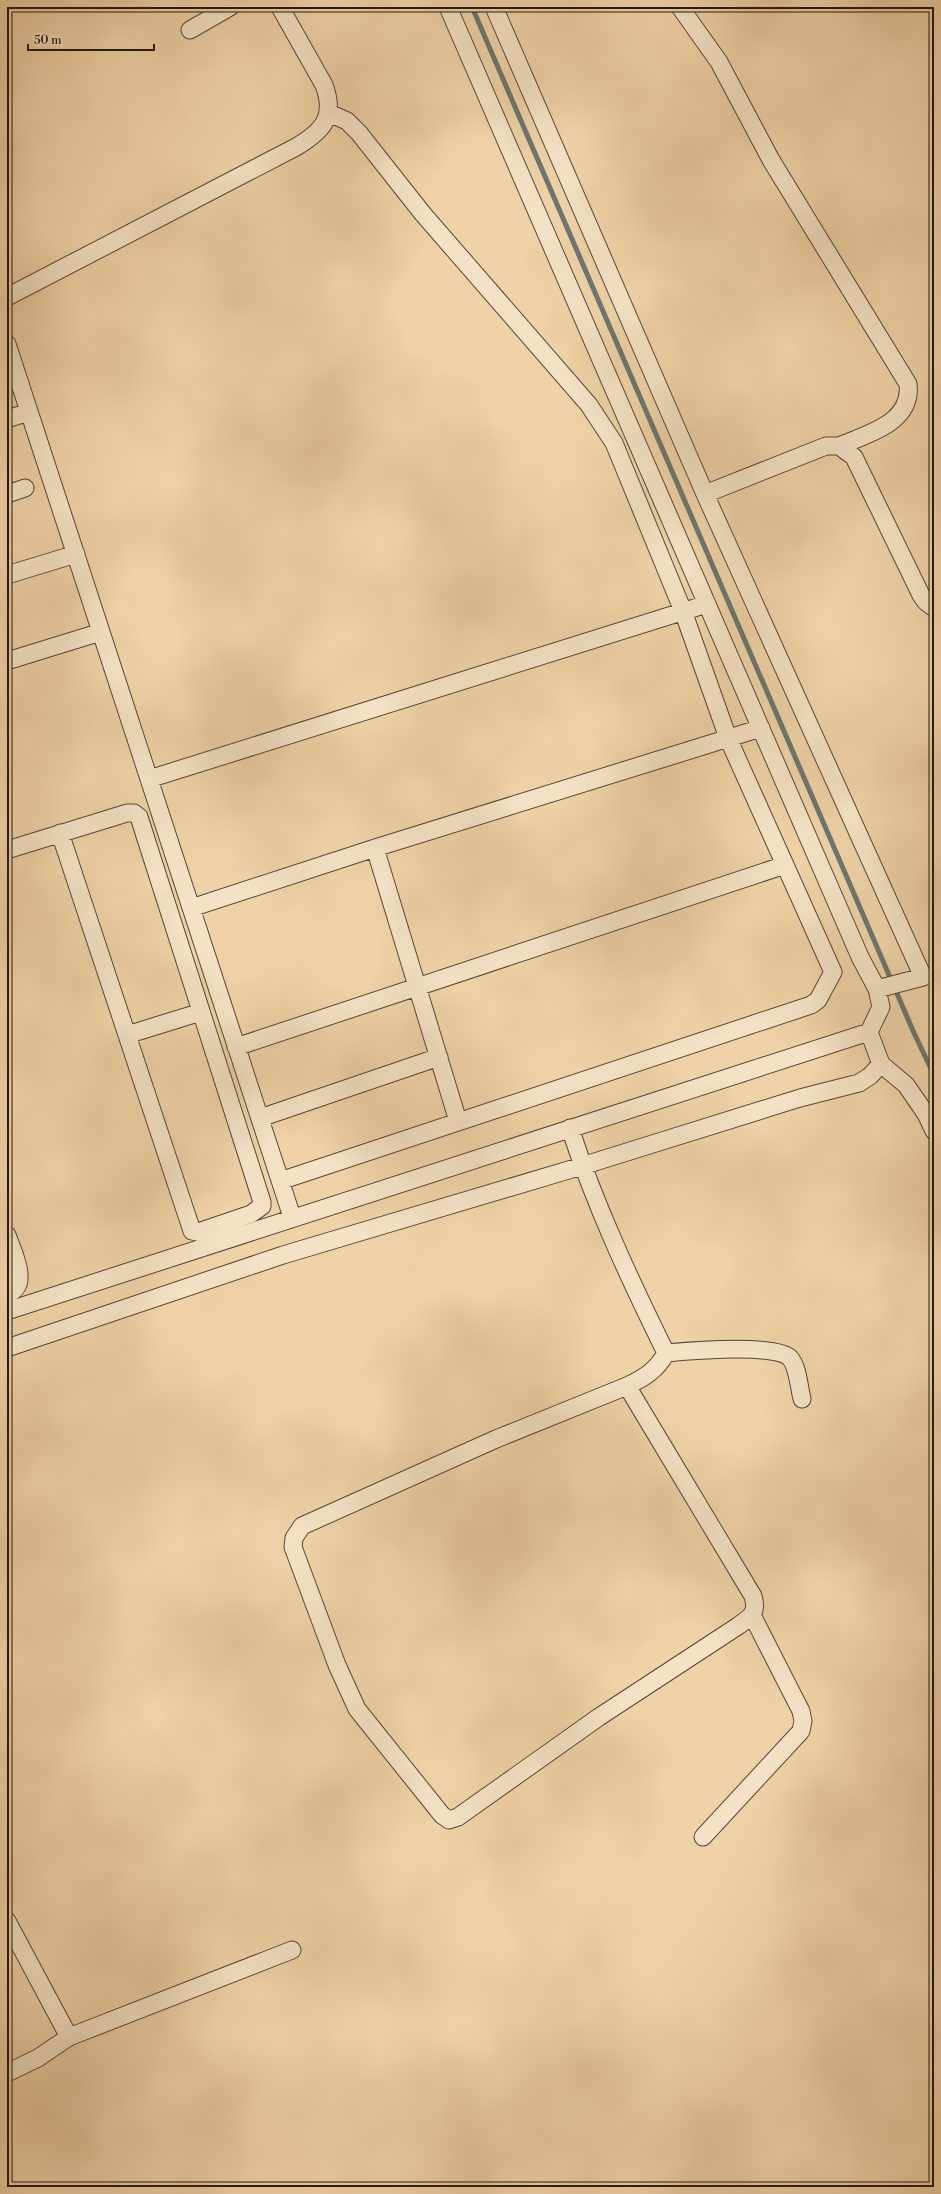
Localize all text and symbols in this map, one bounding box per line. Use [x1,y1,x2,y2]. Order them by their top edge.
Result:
scale bar [28,26,154,52]
text: 50 m [34,33,62,48]

